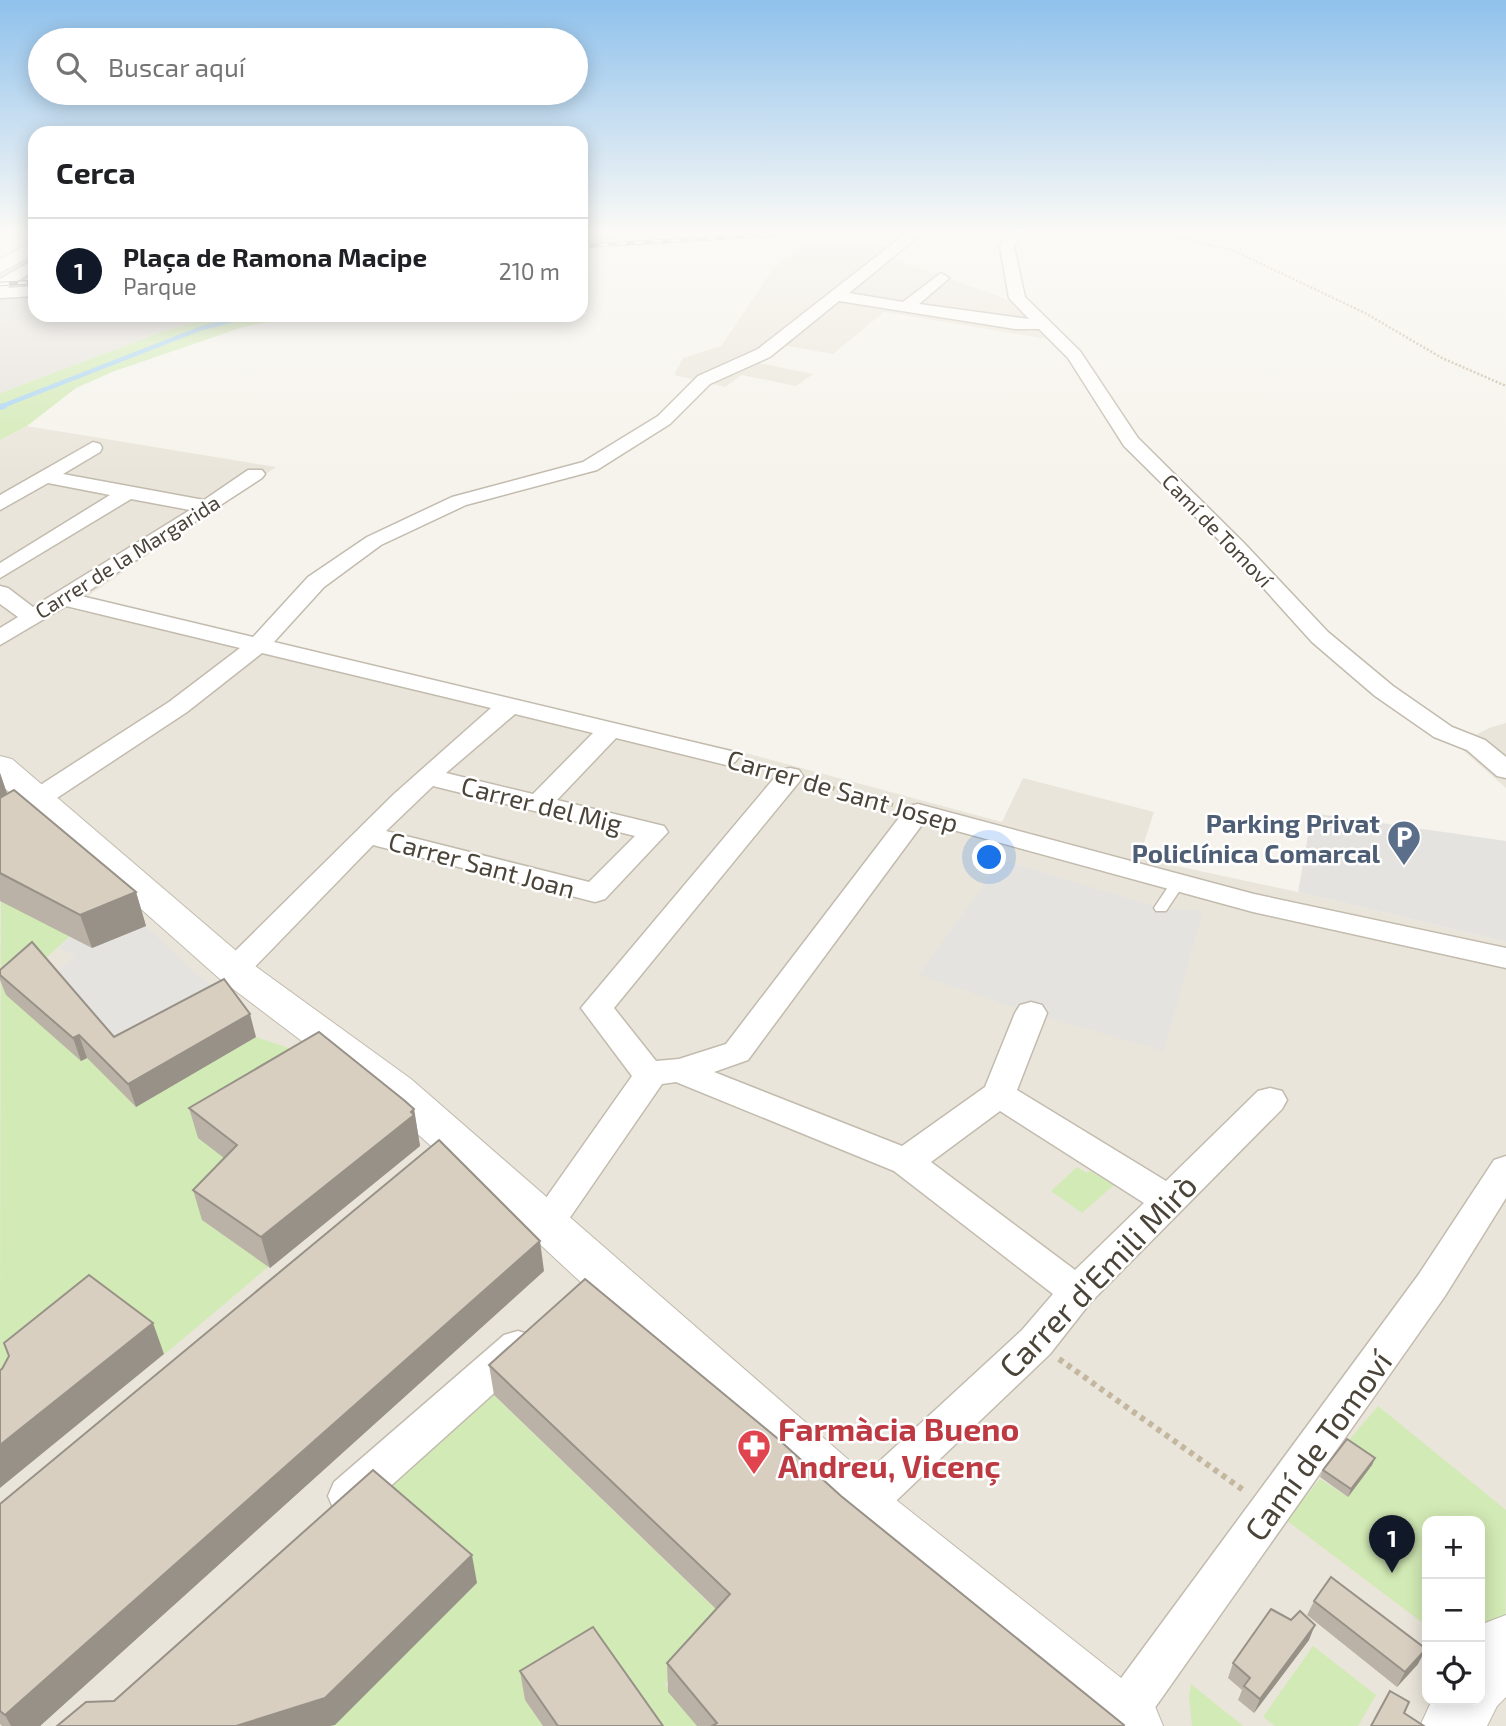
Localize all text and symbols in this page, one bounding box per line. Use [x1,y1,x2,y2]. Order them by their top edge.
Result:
search box [28,28,588,105]
icon: search [52,48,90,86]
text: Buscar aquí [108,51,245,82]
text: Cerca [56,154,136,190]
text: Plaça de Ramona Macipe [123,241,427,272]
text: 1 [74,257,84,285]
text: 210 m [499,257,560,285]
text: Parque [123,272,197,300]
street label: Camí de Tomoví [1158,468,1279,592]
street label: Carrer de la Margarida [30,489,224,623]
street label: Carrer de Sant Josep [724,742,962,838]
street label: Carrer del Mig [458,769,626,839]
place label: Parking Privat Policlínica Comarcal [1132,807,1380,868]
parking icon: Parking Privat Policlínica Comarcal [1385,818,1423,867]
street label: Carrer Sant Joan [386,824,578,904]
your location [972,840,1006,874]
street label: Carrer d'Emili Mirò [990,1166,1204,1384]
street label: Camí de Tomoví [1236,1342,1399,1547]
place label: Farmàcia Bueno Andreu, Vicenç [778,1409,1019,1486]
pharmacy icon: Farmàcia Bueno Andreu, Vicenç [735,1427,773,1476]
pin: 1 [1369,1515,1415,1573]
map controls [1422,1516,1485,1705]
button: + [1422,1516,1485,1579]
button: − [1422,1579,1485,1642]
button: locate [1422,1642,1485,1705]

